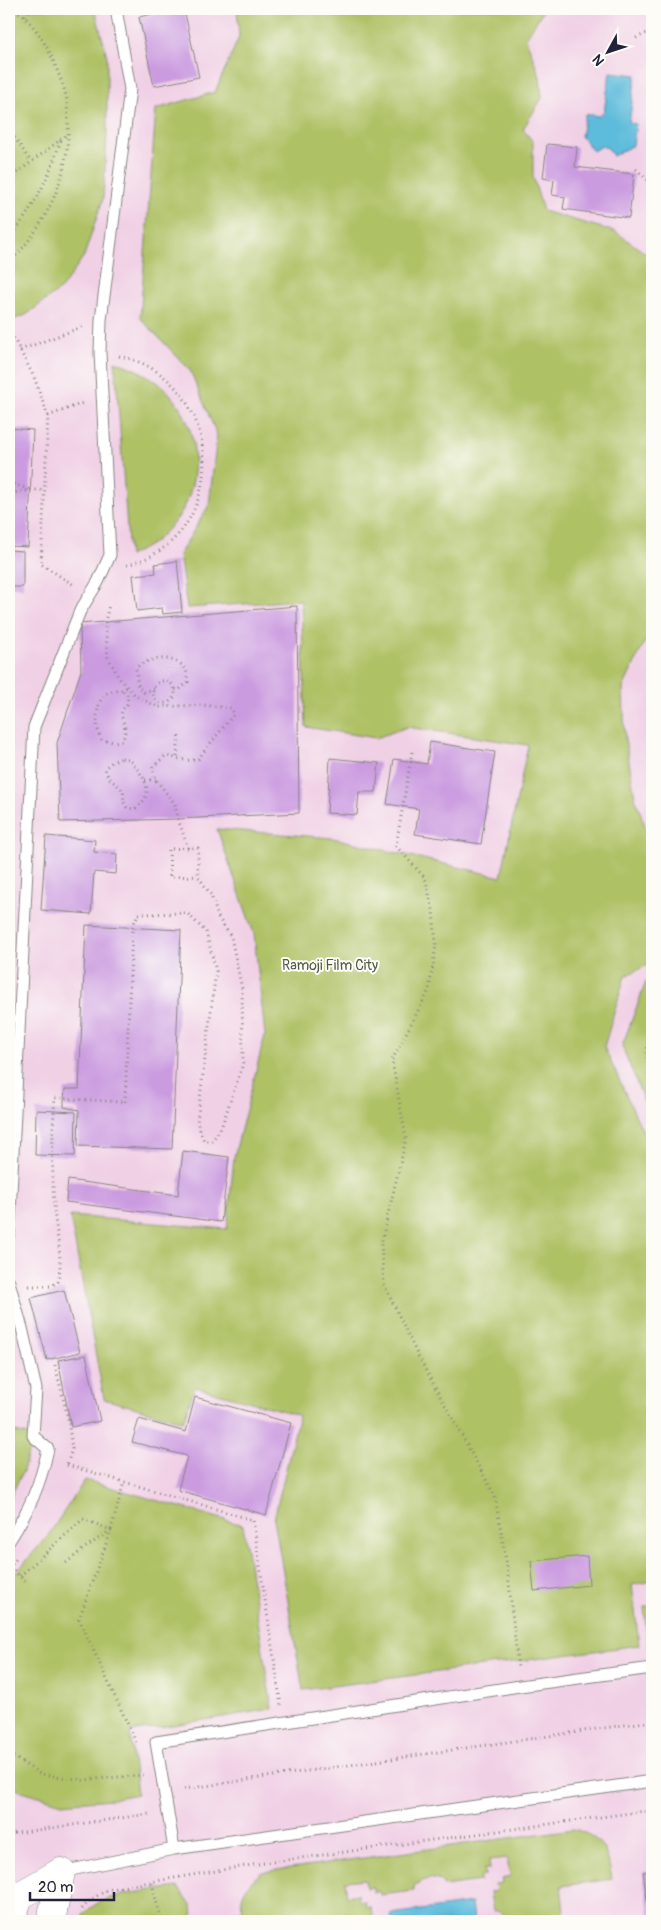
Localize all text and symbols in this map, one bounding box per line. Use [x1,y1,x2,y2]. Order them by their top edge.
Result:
north arrow [584,28,634,78]
text: N [589,51,608,69]
park label: Ramoji Film City [282,957,378,974]
scale bar [30,1870,114,1902]
text: 20 m [38,1878,73,1897]

